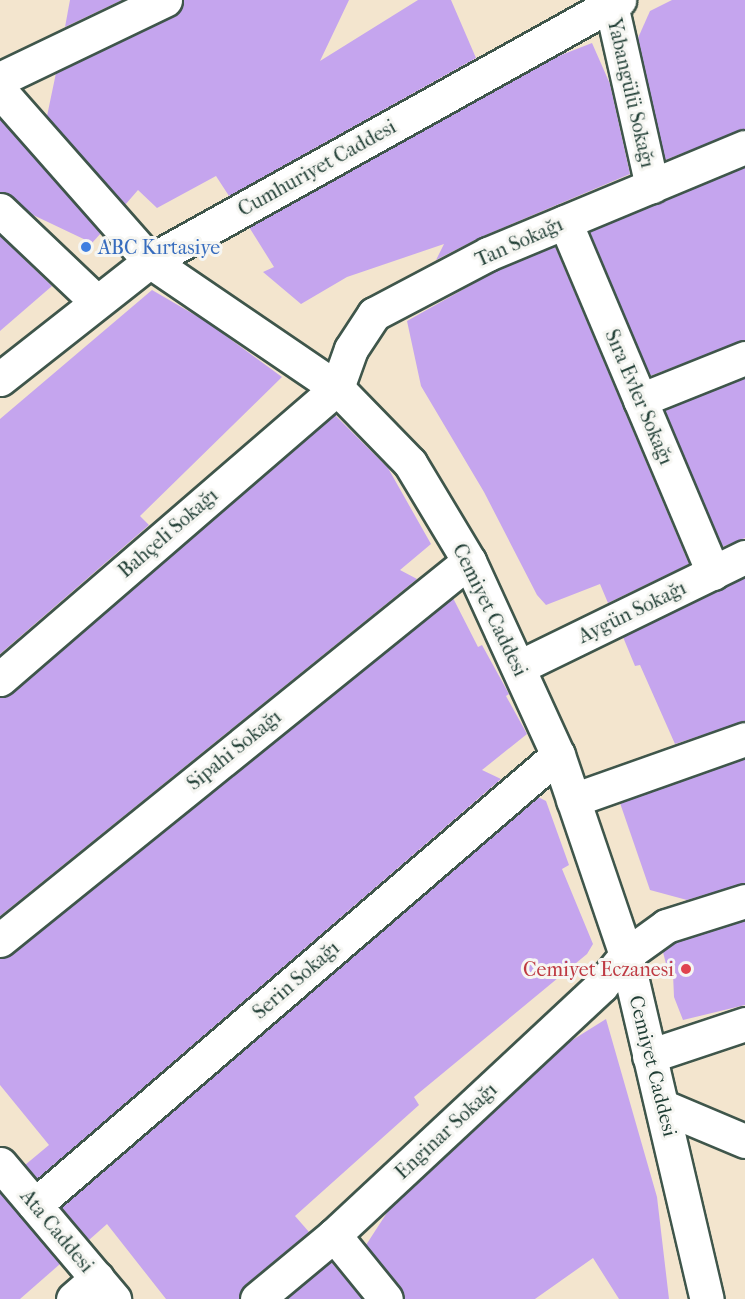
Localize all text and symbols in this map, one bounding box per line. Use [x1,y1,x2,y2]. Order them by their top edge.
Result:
street label: Yabangülü Sokağı [602,16,660,170]
street label: Cumhuriyet Caddesi [234,115,400,221]
street label: Tan Sokağı [471,212,567,272]
place label: ABC Kırtasiye [98,235,220,259]
marker: ABC Kırtasiye [79,240,93,254]
street label: Sıra Evler Sokağı [600,326,678,468]
street label: Bahçeli Sokağı [113,483,223,583]
street label: Cemiyet Caddesi [447,540,533,680]
street label: Aygün Sokağı [574,576,690,648]
street label: Sipahi Sokağı [182,705,286,795]
street label: Serin Sokağı [248,936,344,1024]
place label: Cemiyet Eczanesi [523,957,674,981]
marker: Cemiyet Eczanesi [679,962,693,976]
street label: Cemiyet Caddesi [624,993,682,1139]
street label: Enginar Sokağı [390,1078,502,1184]
street label: Ata Caddesi [15,1185,99,1277]

